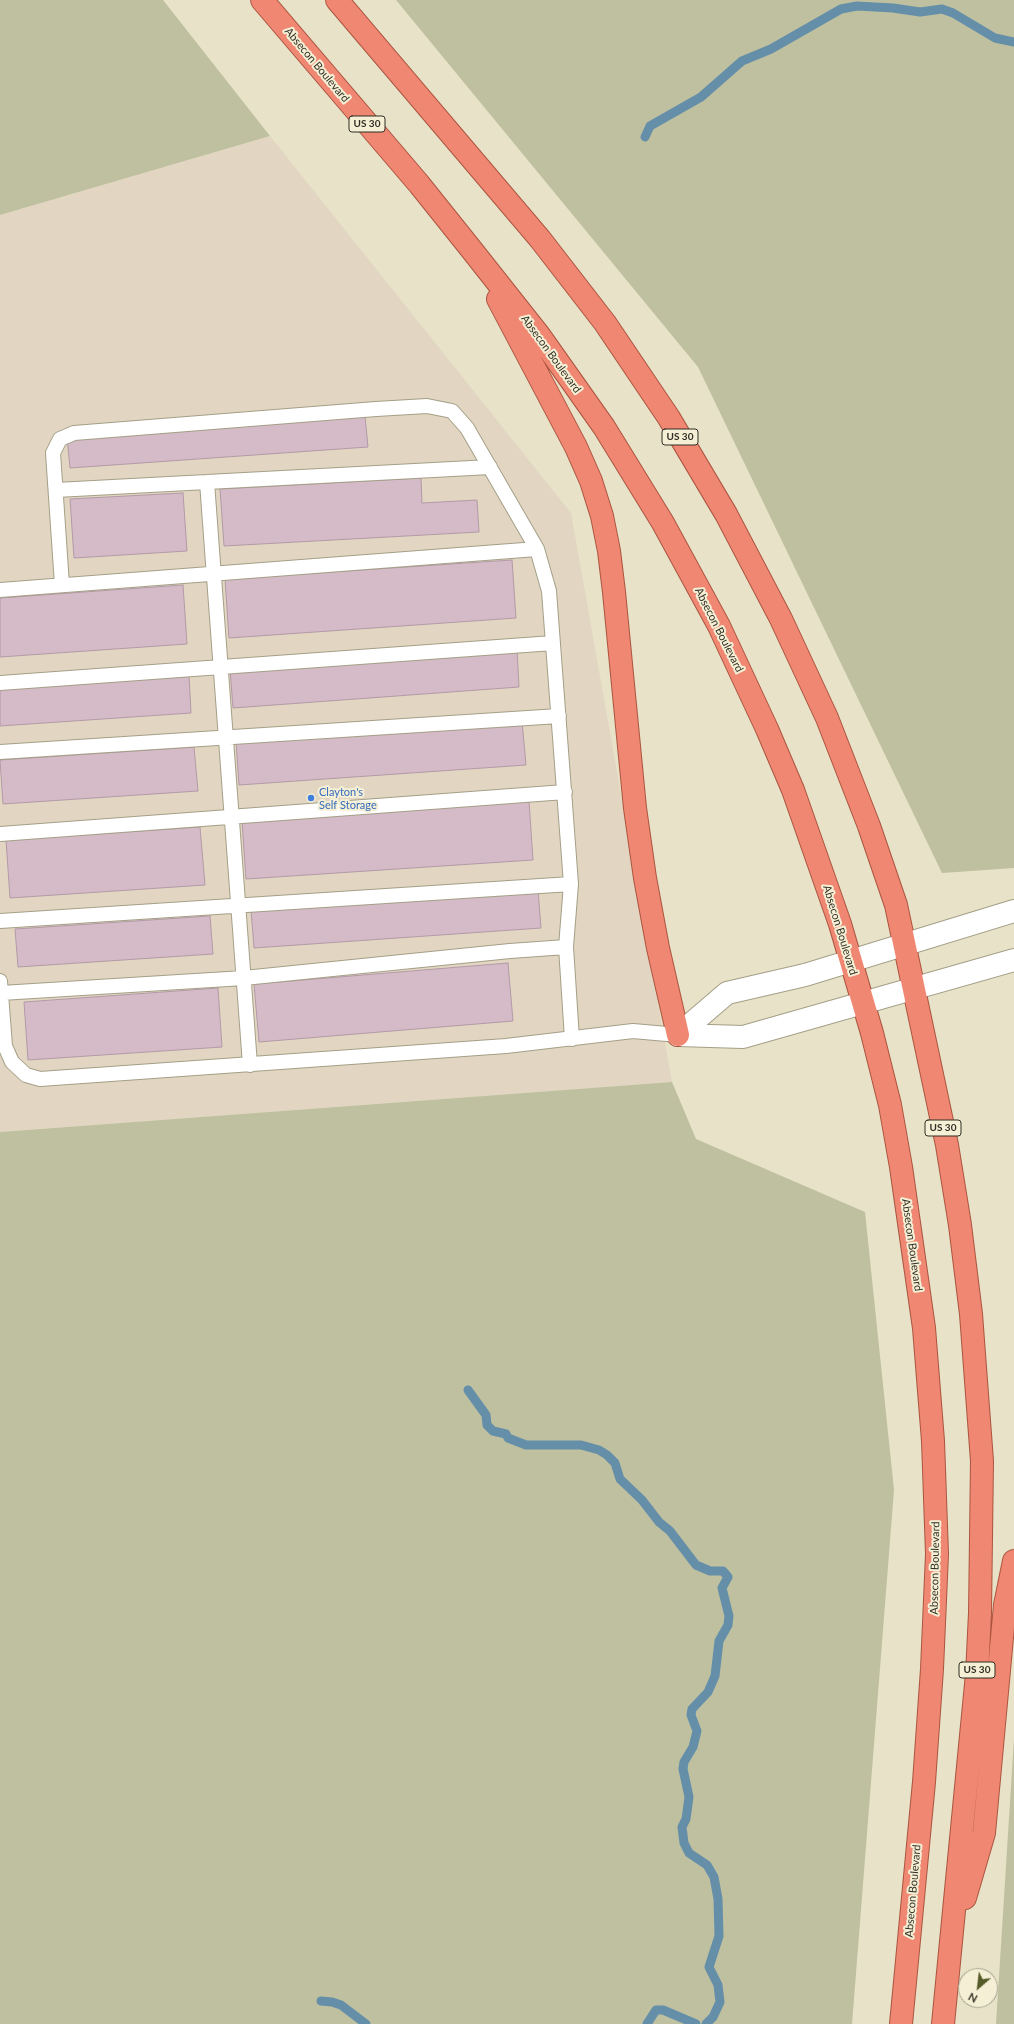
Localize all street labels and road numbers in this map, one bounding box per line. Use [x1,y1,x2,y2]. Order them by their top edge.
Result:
street label: Absecon Boulevard [282,25,352,105]
road number: US 30 [349,116,385,132]
street label: Absecon Boulevard [518,312,584,396]
road number: US 30 [662,429,698,445]
street label: Absecon Boulevard [692,586,746,674]
street label: Absecon Boulevard [820,884,860,976]
road number: US 30 [925,1120,961,1136]
street label: Absecon Boulevard [899,1198,925,1292]
street label: Absecon Boulevard [928,1521,942,1615]
road number: US 30 [959,1662,995,1678]
street label: Absecon Boulevard [902,1844,924,1938]

